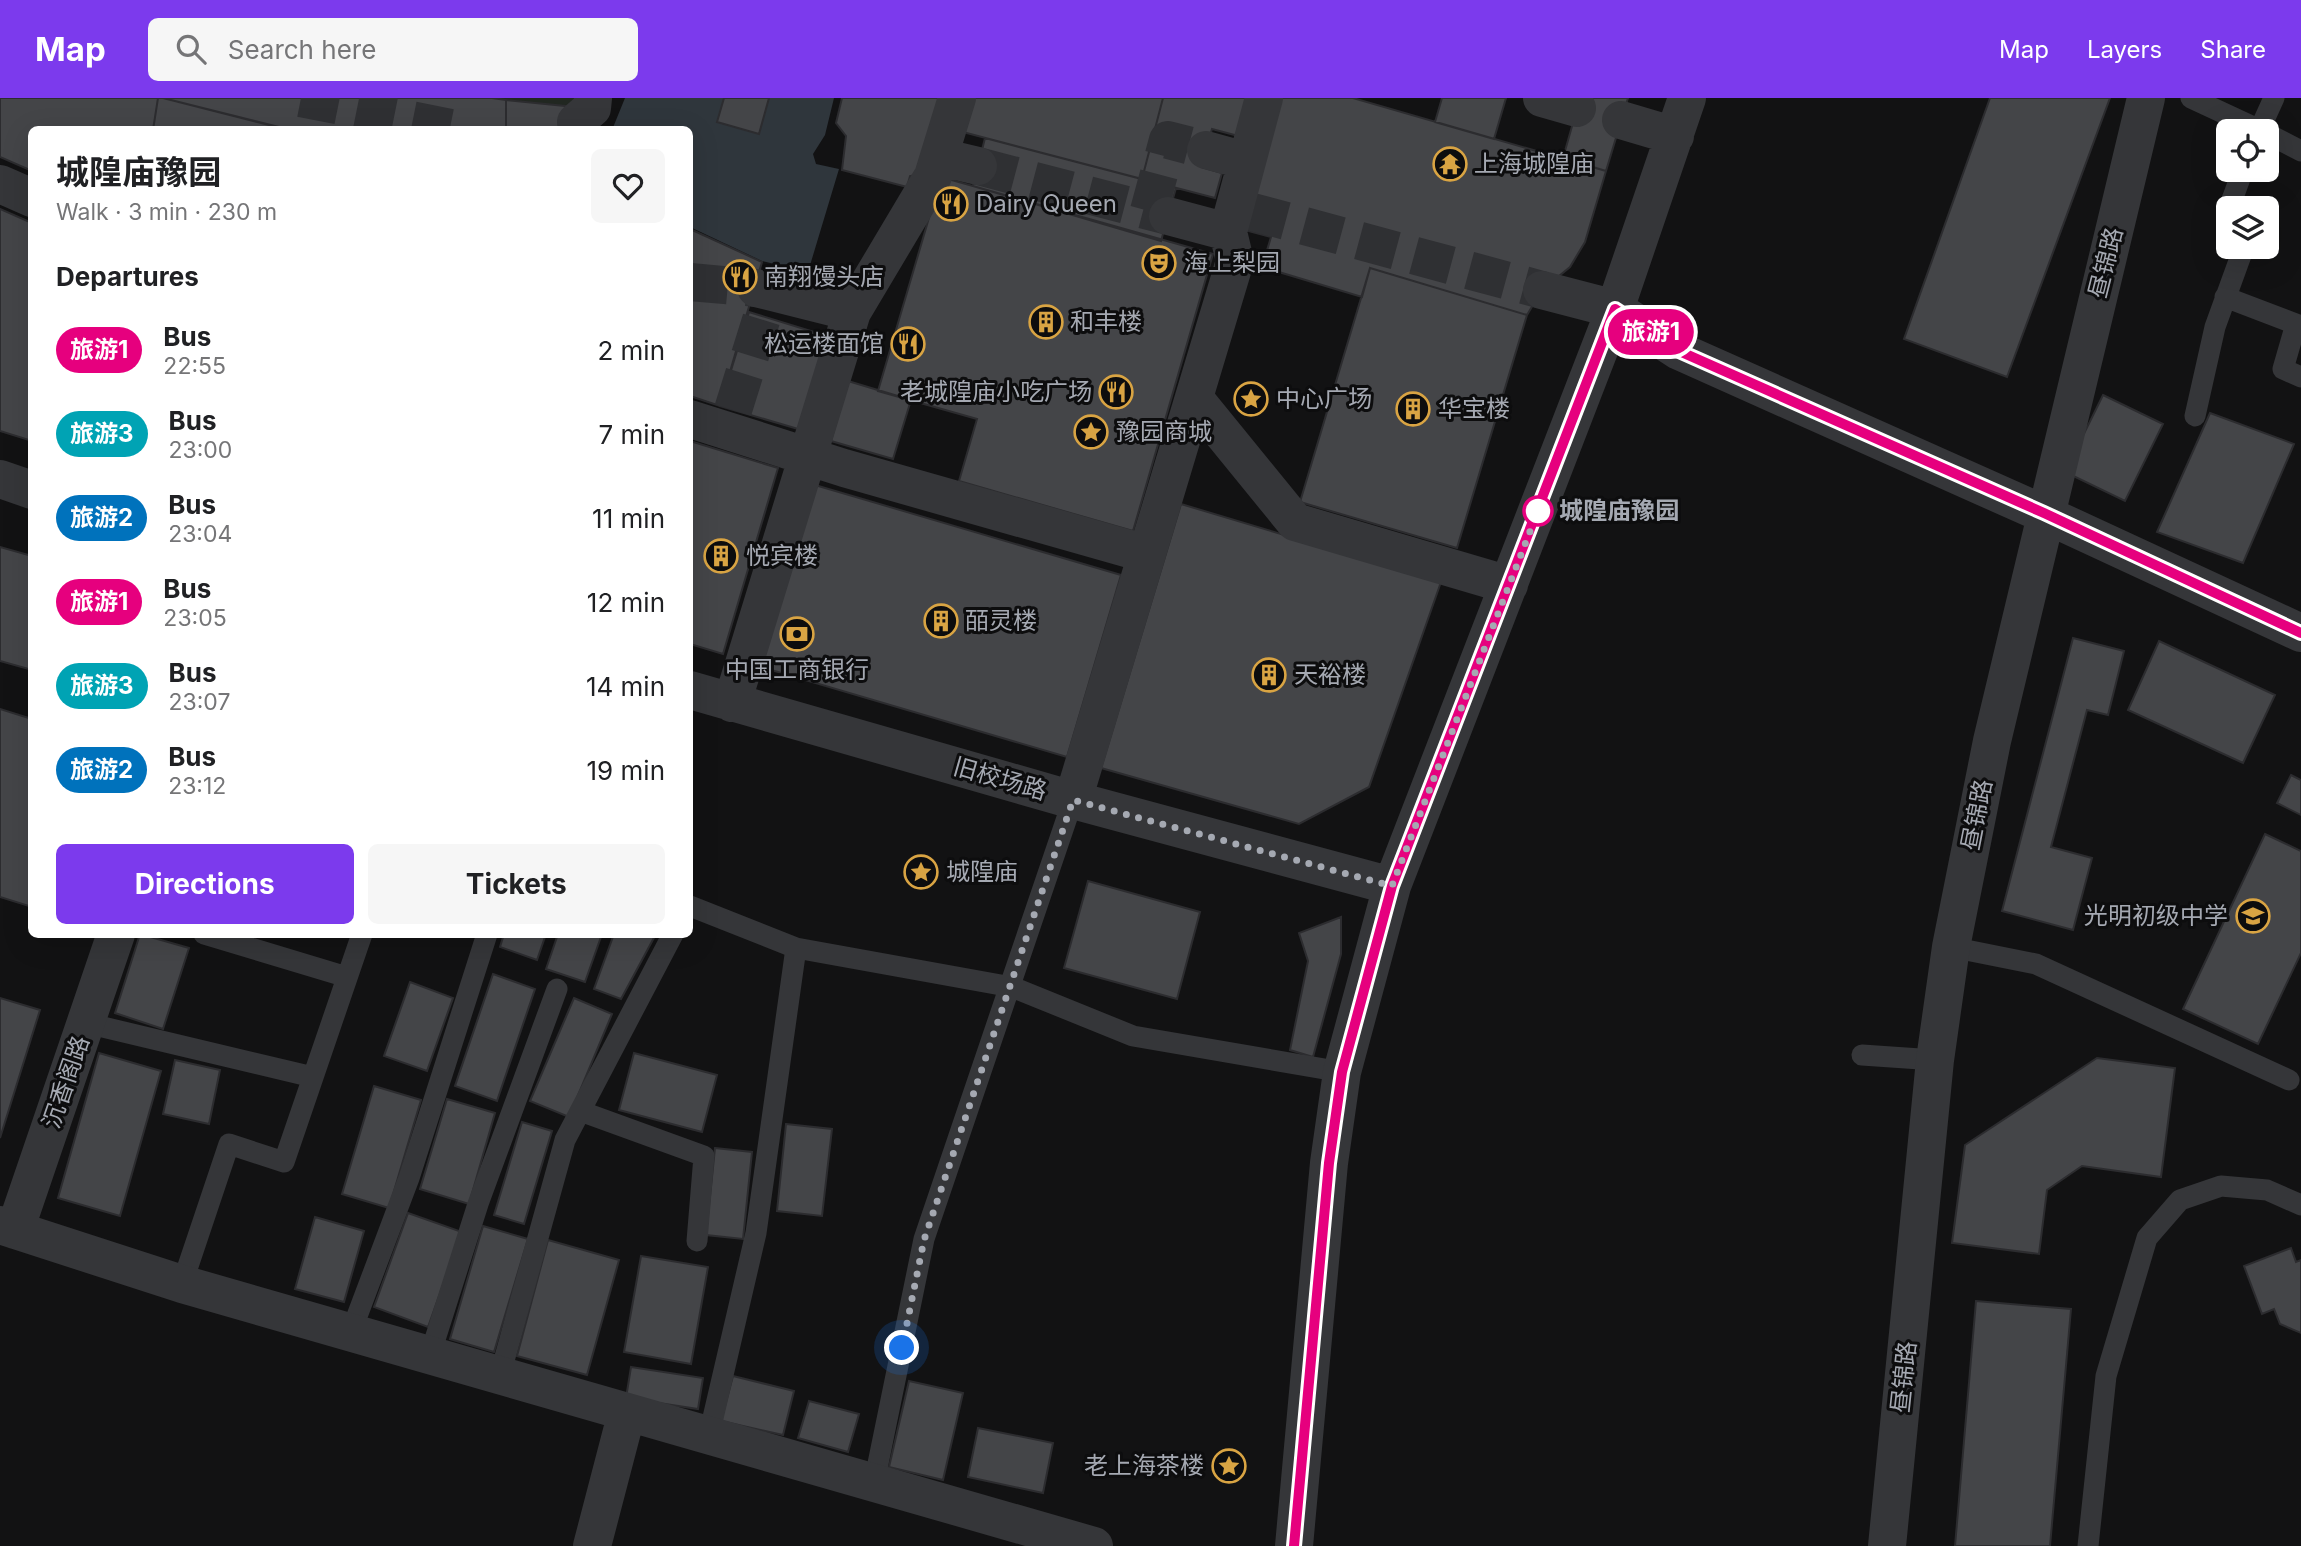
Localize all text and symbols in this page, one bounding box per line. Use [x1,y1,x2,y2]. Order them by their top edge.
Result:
search box [148,18,638,81]
text: Map [35,29,106,69]
icon: search [172,30,210,68]
text: Search here [228,34,376,65]
text: Map [1999,35,2049,64]
text: Layers [2087,35,2162,64]
text: Share [2200,35,2266,64]
map controls [2216,119,2279,259]
button: locate [2216,119,2279,182]
temple icon: 上海城隍庙 [1431,145,1469,183]
button: heart [591,149,665,223]
place label: 上海城隍庙 [1474,149,1594,178]
text: 城隍庙豫园 [56,152,221,192]
restaurant icon: Dairy Queen [932,185,970,223]
place label: Dairy Queen [976,189,1117,218]
button: layers [2216,196,2279,259]
text: Walk · 3 min · 230 m [56,198,277,226]
street label: 昼锦路 [2083,224,2128,301]
theatre icon: 海上梨园 [1140,244,1178,282]
place label: 海上梨园 [1184,248,1280,277]
restaurant icon: 南翔馒头店 [721,258,759,296]
text: Departures [56,261,199,292]
place label: 南翔馒头店 [764,262,884,291]
building icon: 和丰楼 [1027,303,1065,341]
place label: 和丰楼 [1070,307,1142,336]
line badge: 旅游1 [1611,309,1691,355]
text: 旅游1 [1622,317,1680,346]
text: Bus [163,321,211,352]
restaurant icon: 松运楼面馆 [889,325,927,363]
place label: 松运楼面馆 [764,329,884,358]
text: 旅游1 [70,335,128,364]
text: 2 min [597,335,665,366]
text: 22:55 [163,352,226,380]
restaurant icon: 老城隍庙小吃广场 [1097,373,1135,411]
place label: 老城隍庙小吃广场 [900,377,1092,406]
place icon: 中心广场 [1232,380,1270,418]
place label: 中心广场 [1276,384,1372,413]
building icon: 华宝楼 [1394,390,1432,428]
place label: 华宝楼 [1438,394,1510,423]
text: Bus [169,405,216,436]
place icon: 豫园商城 [1072,413,1110,451]
place label: 豫园商城 [1116,417,1212,446]
text: 旅游3 [70,419,134,448]
text: 7 min [599,419,665,450]
text: 23:00 [169,436,232,464]
text: Bus [168,489,216,520]
marker: 城隍庙豫园 [1523,496,1553,526]
place label: 城隍庙豫园 [1559,496,1679,525]
text: 旅游2 [70,503,133,532]
text: 11 min [592,503,665,534]
text: 23:04 [168,520,232,548]
building icon: 悦宾楼 [702,537,740,575]
place label: 悦宾楼 [746,541,818,570]
text: Bus [163,573,211,604]
text: 旅游1 [70,587,128,616]
text: 12 min [587,587,665,618]
building icon: 皕灵楼 [922,602,960,640]
text: 23:05 [163,604,227,632]
place label: 皕灵楼 [965,606,1037,635]
bank icon: 中国工商银行 [778,615,816,653]
place label: 中国工商银行 [725,655,869,684]
building icon: 天裕楼 [1250,656,1288,694]
text: Bus [169,657,216,688]
place label: 天裕楼 [1294,660,1366,689]
text: 旅游3 [70,671,134,700]
text: 14 min [586,671,665,702]
text: 23:07 [169,688,230,716]
text: Bus [168,741,216,772]
street label: 旧校场路 [950,751,1050,806]
text: 旅游2 [70,755,133,784]
text: 19 min [587,755,665,786]
text: 23:12 [168,772,226,800]
street label: 昼锦路 [1955,777,1998,853]
button: Directions [56,844,354,924]
button: Tickets [368,844,665,924]
place icon: 城隍庙 [902,853,940,891]
place label: 城隍庙 [946,857,1018,886]
school or university icon: 光明初级中学 [2234,897,2272,935]
place label: 光明初级中学 [2084,901,2228,930]
street label: 沉香阁路 [36,1032,95,1132]
your location [884,1330,919,1365]
street label: 昼锦路 [1885,1340,1922,1414]
place icon: 老上海茶楼 [1210,1447,1248,1485]
place label: 老上海茶楼 [1084,1451,1204,1480]

